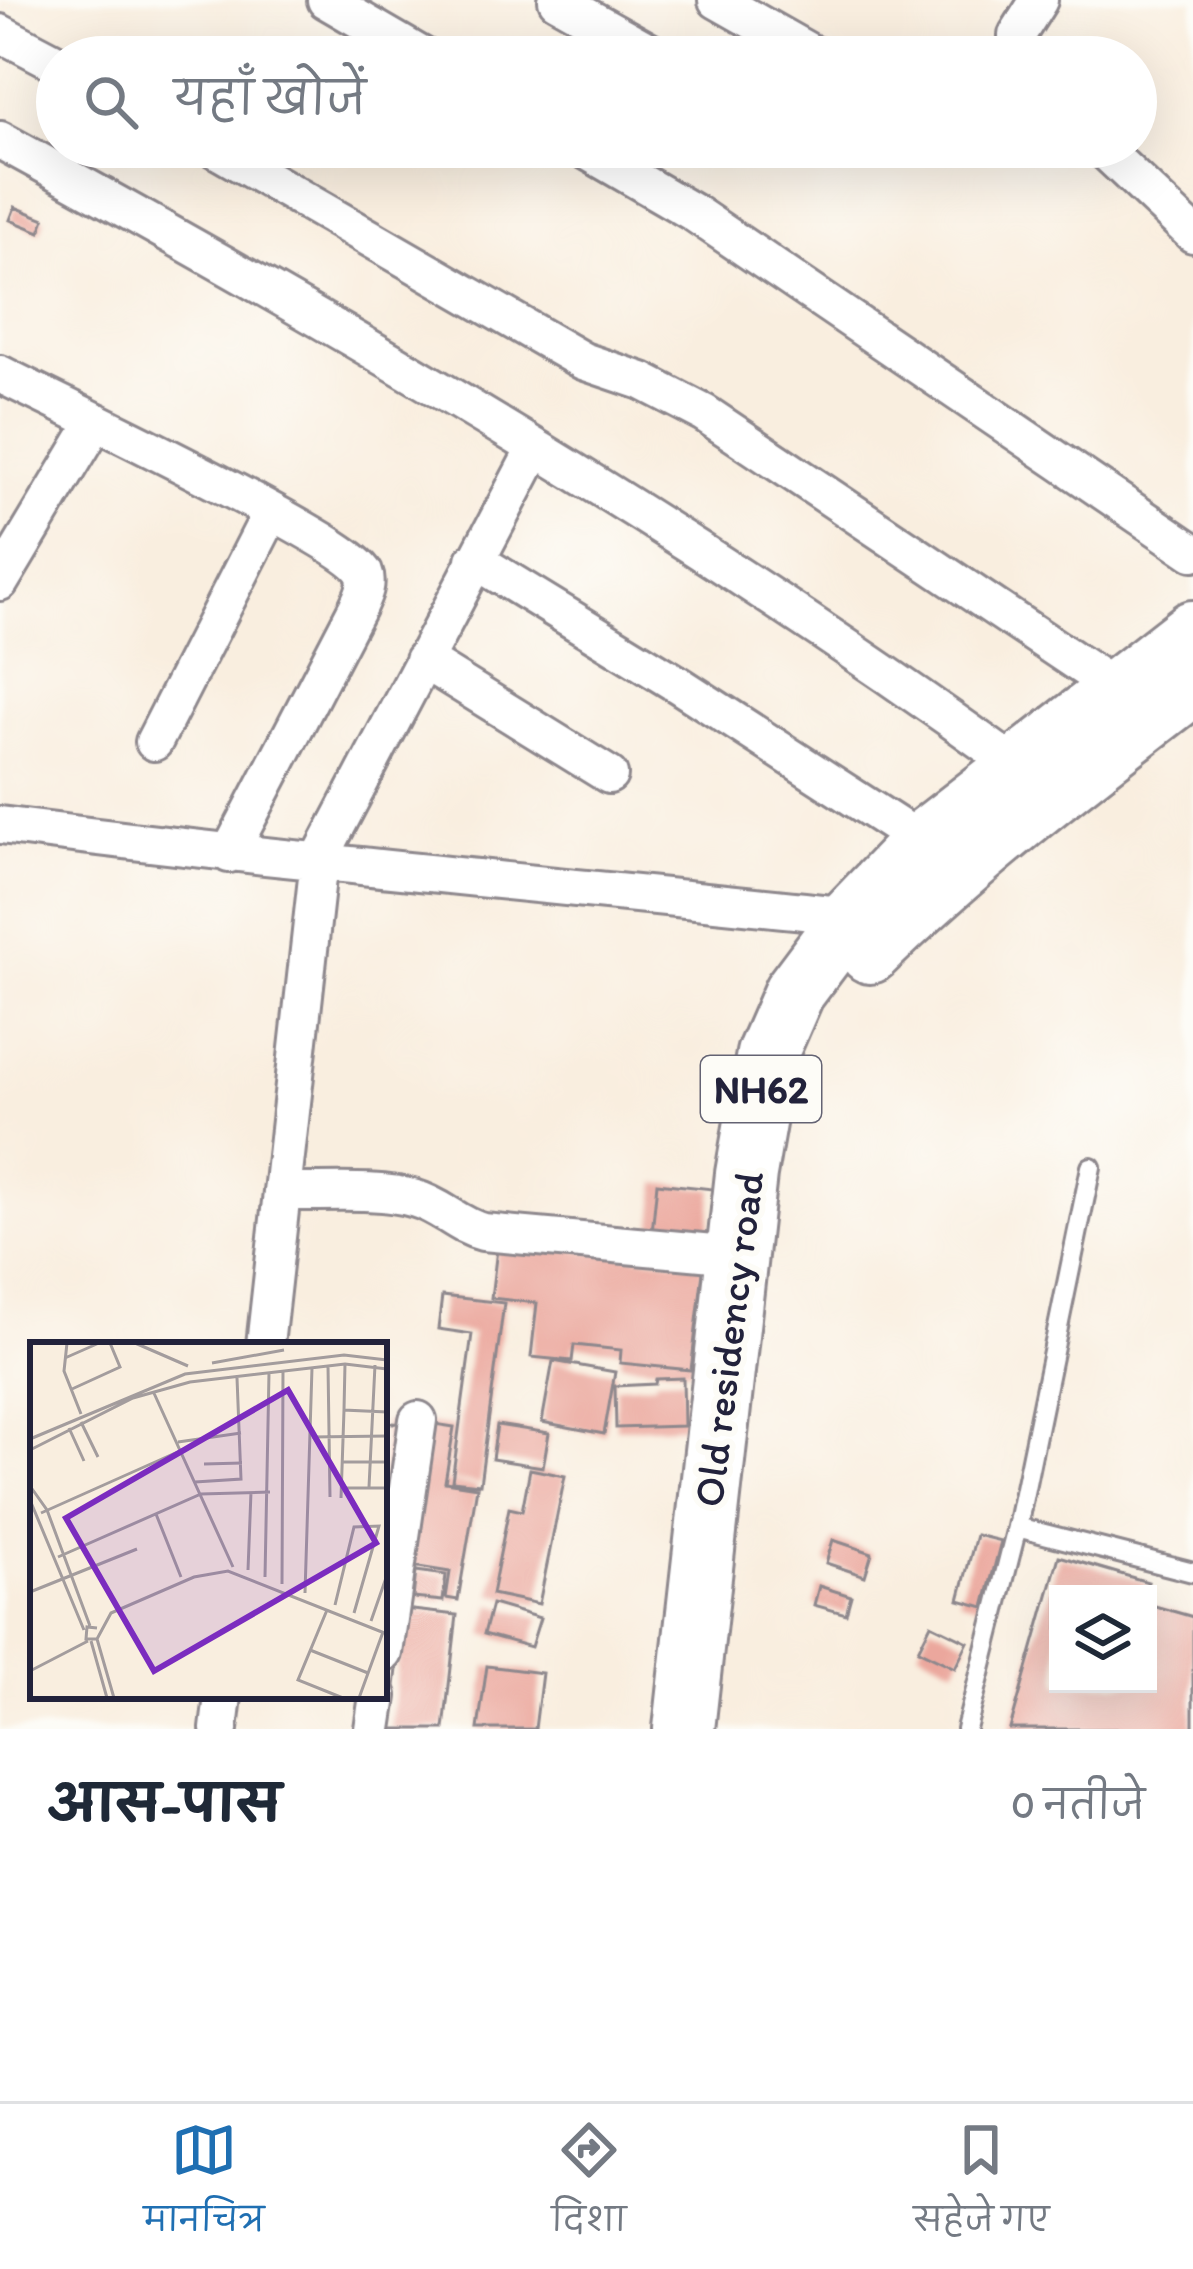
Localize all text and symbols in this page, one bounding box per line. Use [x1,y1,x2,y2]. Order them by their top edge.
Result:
search box [36,36,1157,168]
icon: search [78,69,144,135]
text: यहाँ खोजें [174,71,366,125]
road number: NH62 [701,1056,821,1122]
street label: Old residency road [683,1168,774,1510]
inset map [30,1342,387,1699]
map controls [1049,1585,1157,1693]
button: layers [1049,1585,1157,1693]
text: आस-पास [48,1773,281,1834]
text: 0 नतीजे [1011,1781,1145,1828]
tab: मानचित्र [144,2117,265,2256]
tab: दिशा [552,2117,626,2256]
tab: सहेजे गए [913,2117,1049,2256]

